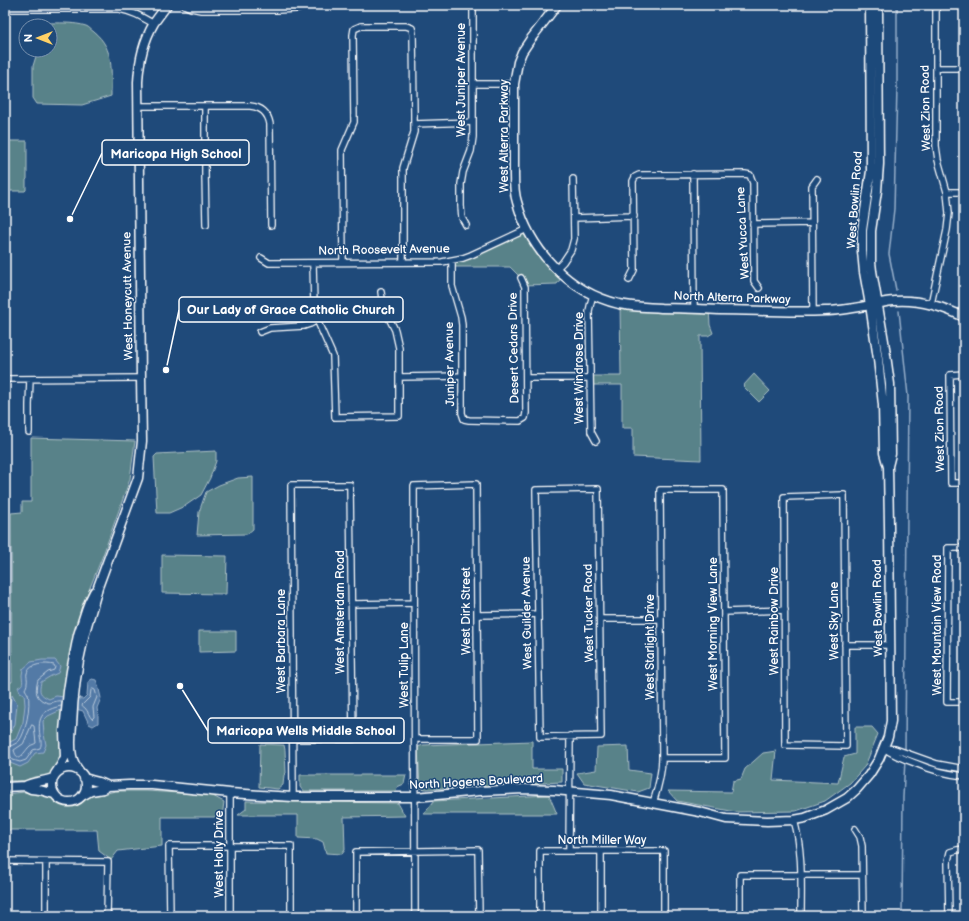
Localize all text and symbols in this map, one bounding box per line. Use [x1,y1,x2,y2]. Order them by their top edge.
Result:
north arrow [18,18,58,58]
street label: West Juniper Avenue [454,23,469,137]
text: N [22,34,35,42]
street label: West Zion Road [918,65,934,151]
street label: West Alterra Parkway [497,79,512,193]
callout: Maricopa High School [102,140,249,165]
text: Maricopa High School [111,146,241,162]
street label: West Bowlin Road [844,151,866,249]
street label: West Yucca Lane [733,186,753,280]
street label: West Honeycutt Avenue [119,232,137,360]
street label: North Roosevelt Avenue [318,241,450,259]
street label: North Alterra Parkway [673,288,791,308]
street label: Desert Cedars Drive [506,292,522,404]
callout: Our Lady of Grace Catholic Church [179,297,403,322]
text: Our Lady of Grace Catholic Church [187,302,395,318]
street label: West Windrose Drive [572,312,587,424]
street label: Juniper Avenue [442,322,458,406]
street label: West Zion Road [932,386,948,472]
street label: West Amsterdam Road [333,550,348,674]
street label: West Mountain View Road [930,554,945,695]
street label: West Guilder Avenue [519,556,535,670]
street label: West Morning View Lane [706,557,721,691]
street label: West Bowlin Road [870,559,886,657]
street label: West Tucker Road [581,563,597,662]
street label: West Dirk Street [459,567,474,655]
street label: West Rainbow Drive [767,567,782,675]
street label: West Sky Lane [827,582,842,660]
street label: West Barbara Lane [274,589,289,693]
street label: West Starlight Drive [643,594,658,700]
street label: West Tulip Lane [397,622,412,708]
callout: Maricopa Wells Middle School [208,718,404,743]
text: Maricopa Wells Middle School [216,723,396,739]
street label: North Hogens Boulevard [409,771,543,793]
street label: West Holly Drive [212,810,227,898]
street label: North Miller Way [558,833,647,848]

